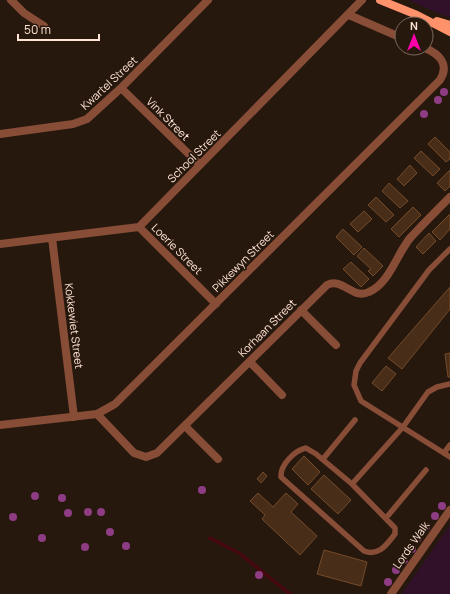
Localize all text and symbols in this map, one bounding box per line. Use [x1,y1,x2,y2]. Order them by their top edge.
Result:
scale bar [18,16,99,42]
north arrow [394,16,434,56]
text: N [410,18,418,33]
text: 50 m [24,21,51,38]
street label: Kwartel Street [77,52,140,113]
street label: Vink Street [143,94,193,144]
street label: School Street [164,126,224,186]
street label: Loerie Street [149,220,206,277]
street label: Pikkewyn Street [209,227,277,295]
street label: Kokkewiet Street [62,282,87,370]
street label: Korhaan Street [234,295,299,360]
street label: Lords Walk [389,518,433,571]

